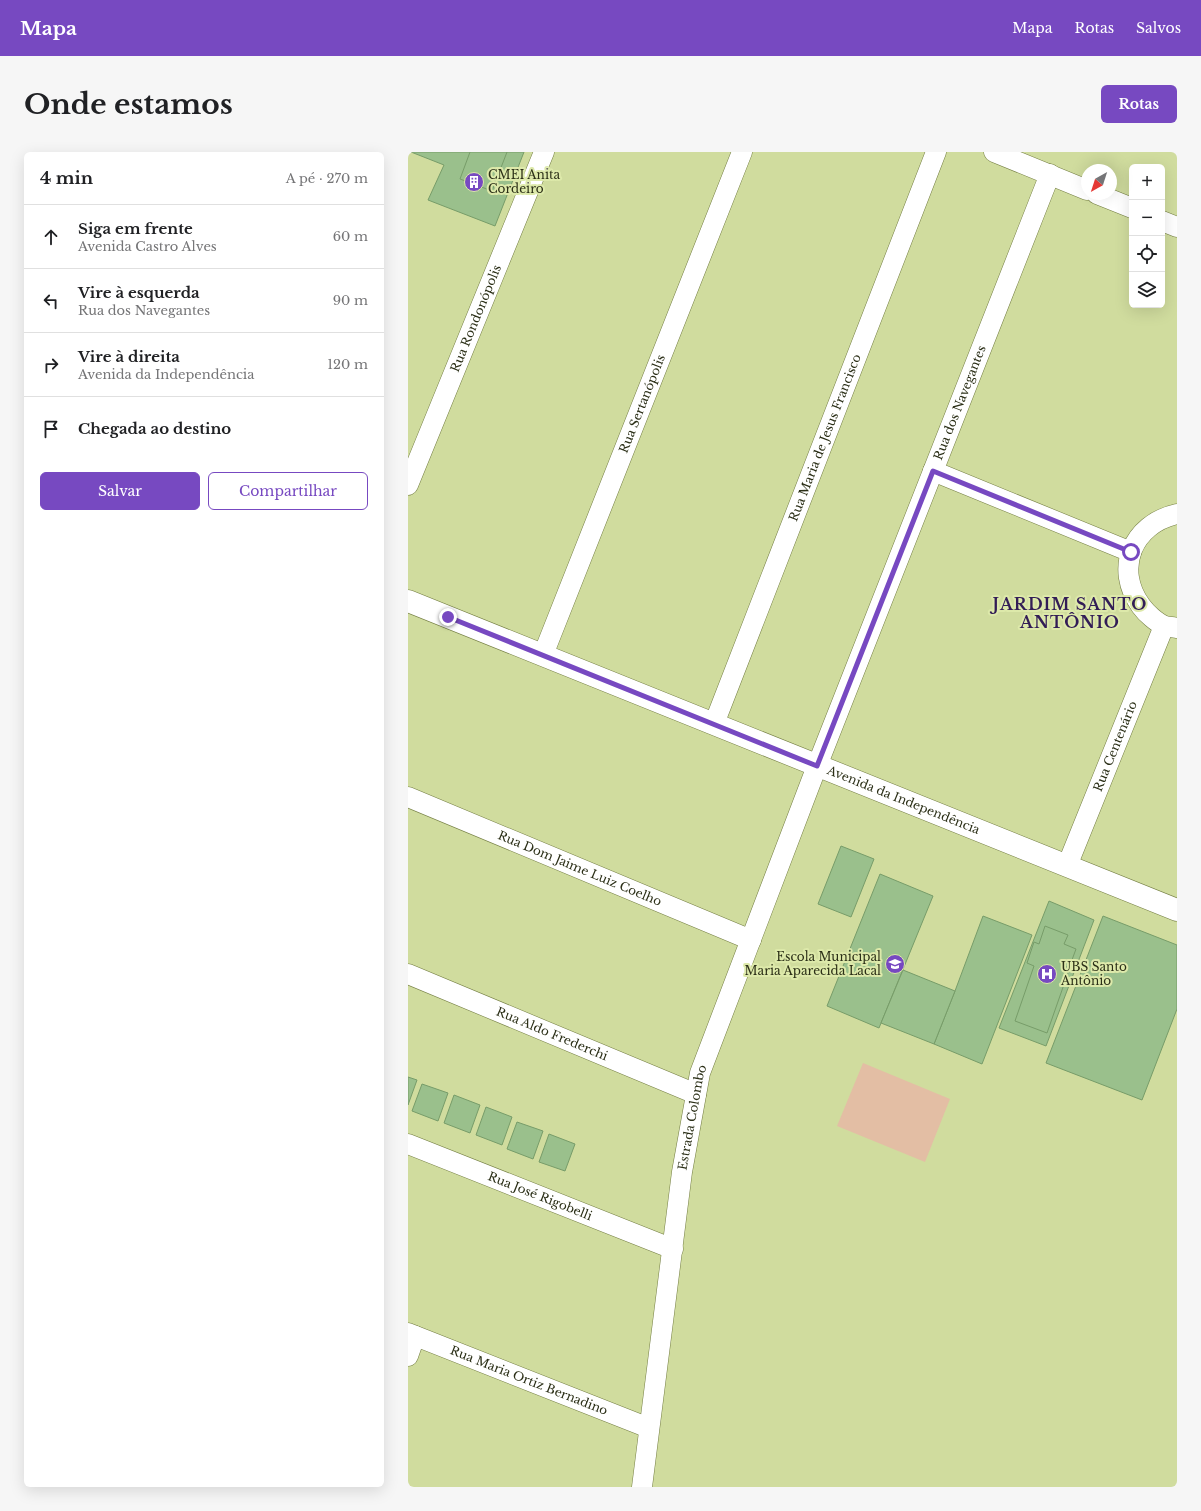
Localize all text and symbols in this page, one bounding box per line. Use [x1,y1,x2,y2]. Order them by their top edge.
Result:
text: Mapa [20,17,77,40]
text: Mapa [1012,19,1053,37]
text: Rotas [1075,19,1114,37]
text: Salvos [1136,19,1181,37]
button: Rotas [1101,85,1177,123]
text: Onde estamos [24,87,233,122]
north arrow [1081,164,1117,200]
map controls [1129,164,1165,308]
button: + [1129,164,1165,200]
place label: CMEI Anita Cordeiro [488,167,561,196]
text: 4 min [40,168,93,189]
text: A pé · 270 m [286,170,368,187]
building icon: CMEI Anita Cordeiro [463,171,485,193]
button: − [1129,200,1165,236]
text: Siga em frente [78,219,193,238]
icon: ahead [40,226,62,248]
text: 60 m [333,228,368,245]
button: locate [1129,236,1165,272]
text: Avenida Castro Alves [78,238,217,255]
street label: Rua Rondonópolis [447,262,504,374]
button: layers [1129,272,1165,308]
text: Vire à esquerda [78,283,200,302]
icon: left [40,290,62,312]
text: 90 m [333,292,368,309]
text: Rua dos Navegantes [78,302,210,319]
street label: Rua dos Navegantes [930,343,989,462]
text: Vire à direita [78,347,180,366]
street label: Rua Sertanópolis [616,352,668,455]
street label: Rua Maria de Jesus Francisco [785,352,864,523]
icon: right [40,354,62,376]
text: 120 m [327,356,368,373]
text: Avenida da Independência [78,366,255,383]
icon: arrive [40,418,62,440]
text: Chegada ao destino [78,419,231,438]
button: Salvar [40,472,200,510]
button: Compartilhar [208,472,368,510]
route start [1122,543,1140,561]
district label: JARDIM SANTO ANTÔNIO [990,594,1147,632]
route end [439,608,457,626]
street label: Rua Centenário [1090,699,1140,794]
street label: Avenida da Independência [824,762,982,837]
street label: Rua Dom Jaime Luiz Coelho [496,827,664,909]
place label: Escola Municipal Maria Aparecida Lacal [745,949,881,978]
school or university icon: Escola Municipal Maria Aparecida Lacal [884,953,906,975]
place label: UBS Santo Antônio [1060,959,1127,988]
hospital icon: UBS Santo Antônio [1036,963,1058,985]
street label: Rua Aldo Frederchi [494,1004,610,1063]
street label: Estrada Colombo [674,1062,710,1171]
street label: Rua José Rigobelli [486,1168,594,1223]
street label: Rua Maria Ortiz Bernadino [448,1342,610,1418]

